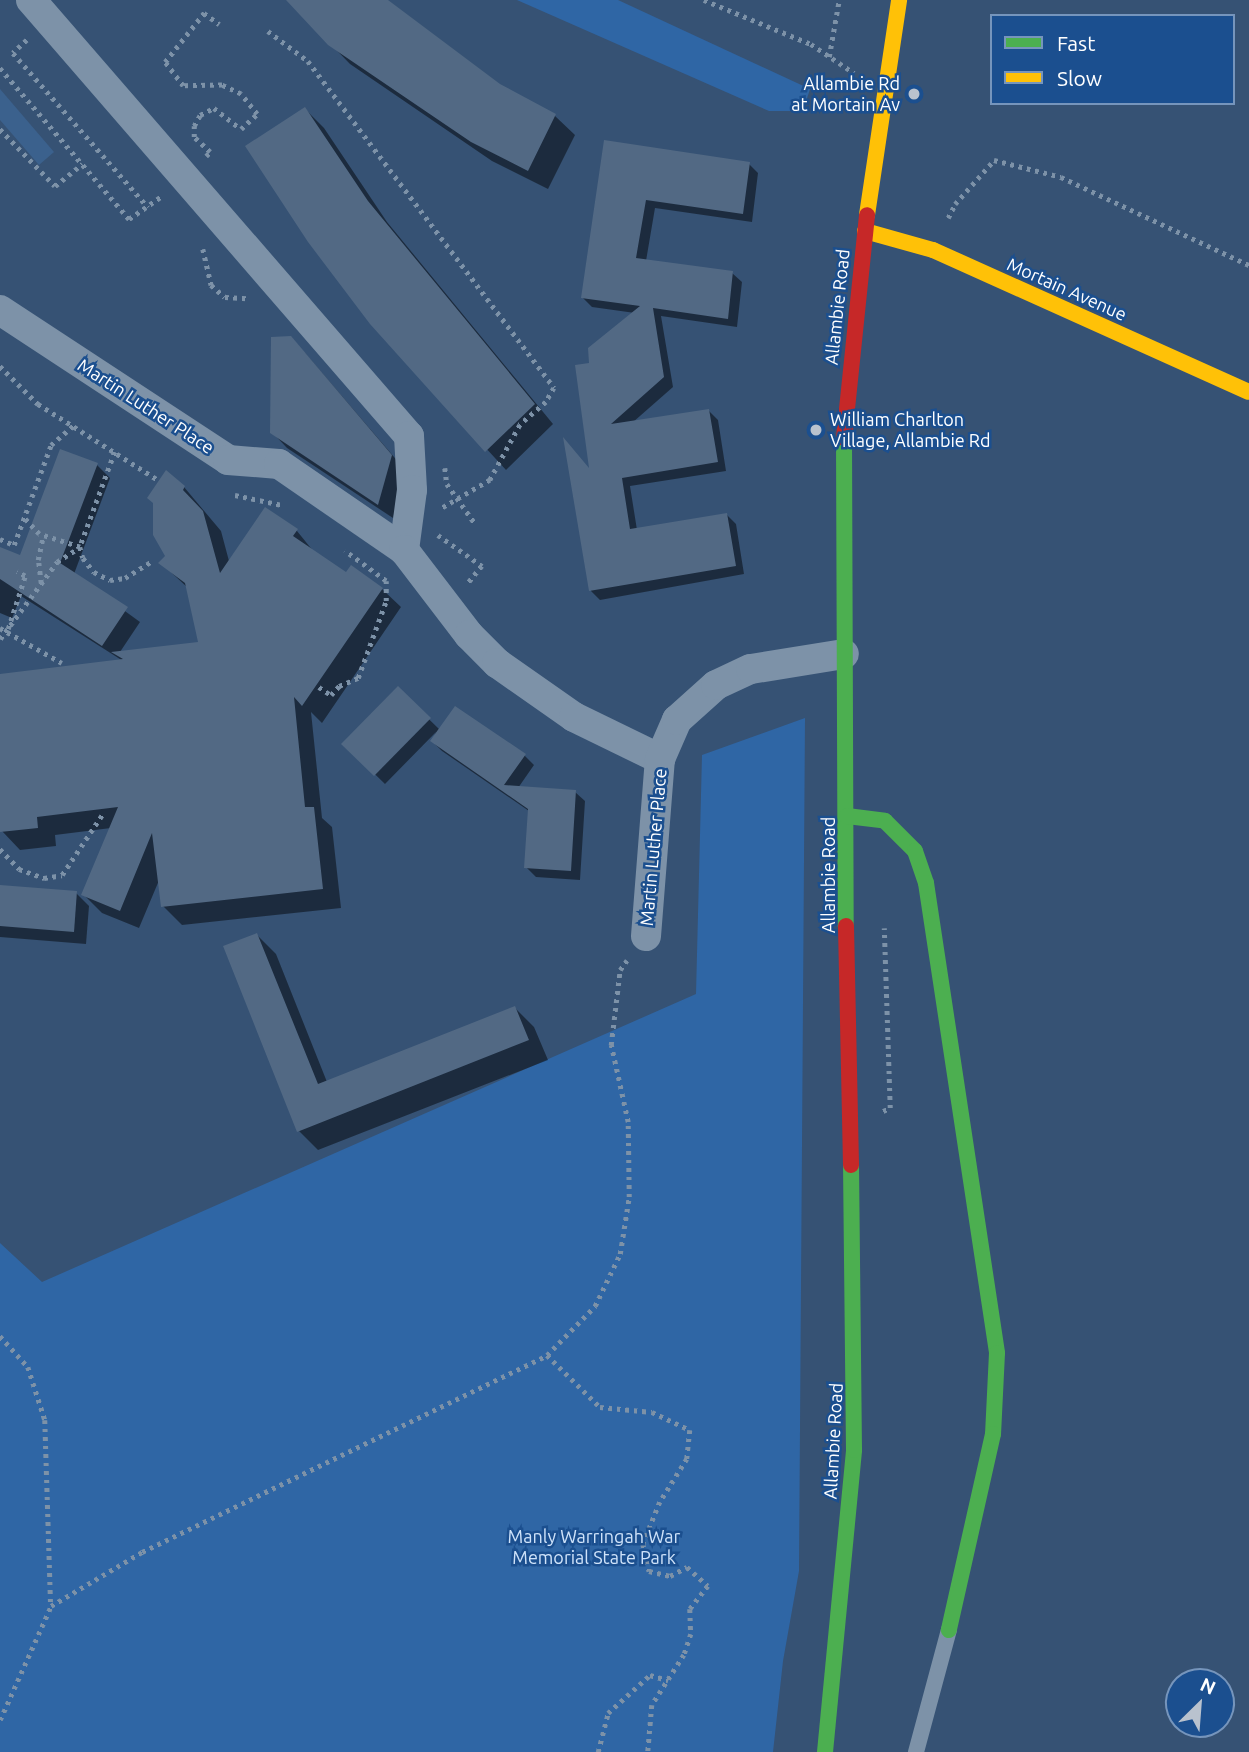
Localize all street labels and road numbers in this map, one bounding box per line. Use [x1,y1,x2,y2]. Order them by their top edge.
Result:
street label: Allambie Road [820,248,854,366]
street label: Mortain Avenue [1004,253,1130,325]
street label: Martin Luther Place [74,354,218,458]
street label: Martin Luther Place [635,767,671,927]
street label: Allambie Road [817,817,839,933]
street label: Allambie Road [819,1382,847,1500]

